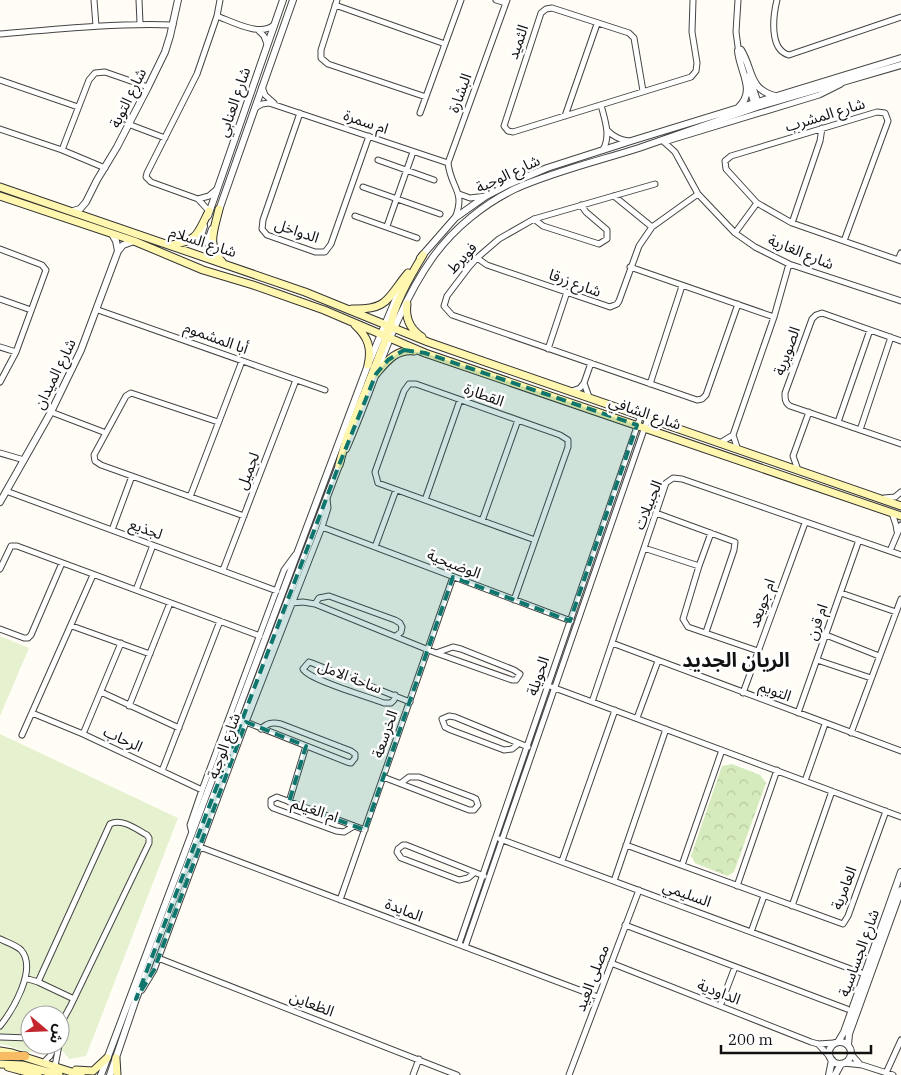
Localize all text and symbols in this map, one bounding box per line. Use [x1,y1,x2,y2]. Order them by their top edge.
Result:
street label: الثميد [503,22,532,62]
street label: شارع العنابي [213,64,257,140]
street label: شارع التوبة [105,65,153,132]
street label: البشارة [444,70,475,115]
street label: شارع المشرب [783,93,868,139]
street label: ام سمرة [341,105,391,140]
street label: شارع الوجبة [473,150,544,199]
street label: الدواخل [273,214,322,247]
street label: شارع السلام [166,222,239,264]
street label: شارع الغارية [764,230,837,276]
street label: فويرط [443,238,481,277]
street label: شارع زرقا [545,264,604,304]
street label: أبا المشموم [181,317,251,360]
street label: الصويرية [769,324,804,378]
street label: شارع الميدان [29,335,83,414]
street label: القطارة [462,379,507,410]
street label: شارع الشافي [606,391,684,437]
street label: لجميل [232,449,263,492]
street label: الجبيلات [629,477,666,532]
street label: لجذيع [126,514,165,546]
street label: الوضيحية [425,545,484,582]
street label: ام جويعد [744,576,781,630]
street label: ام قرن [801,601,833,643]
district label: الريان الجديد [682,646,790,673]
street label: الحويلة [522,654,553,698]
street label: ساحة الامل [316,656,385,697]
street label: التويم [756,676,794,707]
street label: الخرسعة [368,707,402,760]
street label: شارع الوجبة [203,710,247,782]
street label: الرحاب [101,721,146,756]
street label: ام الغيلم [289,793,341,828]
street label: العامرية [827,864,860,912]
street label: السليمي [660,876,714,913]
street label: المايدة [383,894,426,925]
street label: شارع الجساسية [834,906,886,1000]
street label: مصلى العيد [570,942,613,1014]
street label: الداودية [695,975,743,1008]
street label: الظعاين [287,986,337,1021]
north arrow [20,1005,70,1055]
text: ش [46,1022,69,1046]
scale bar [721,1022,871,1054]
text: 200 m [728,1030,773,1049]

